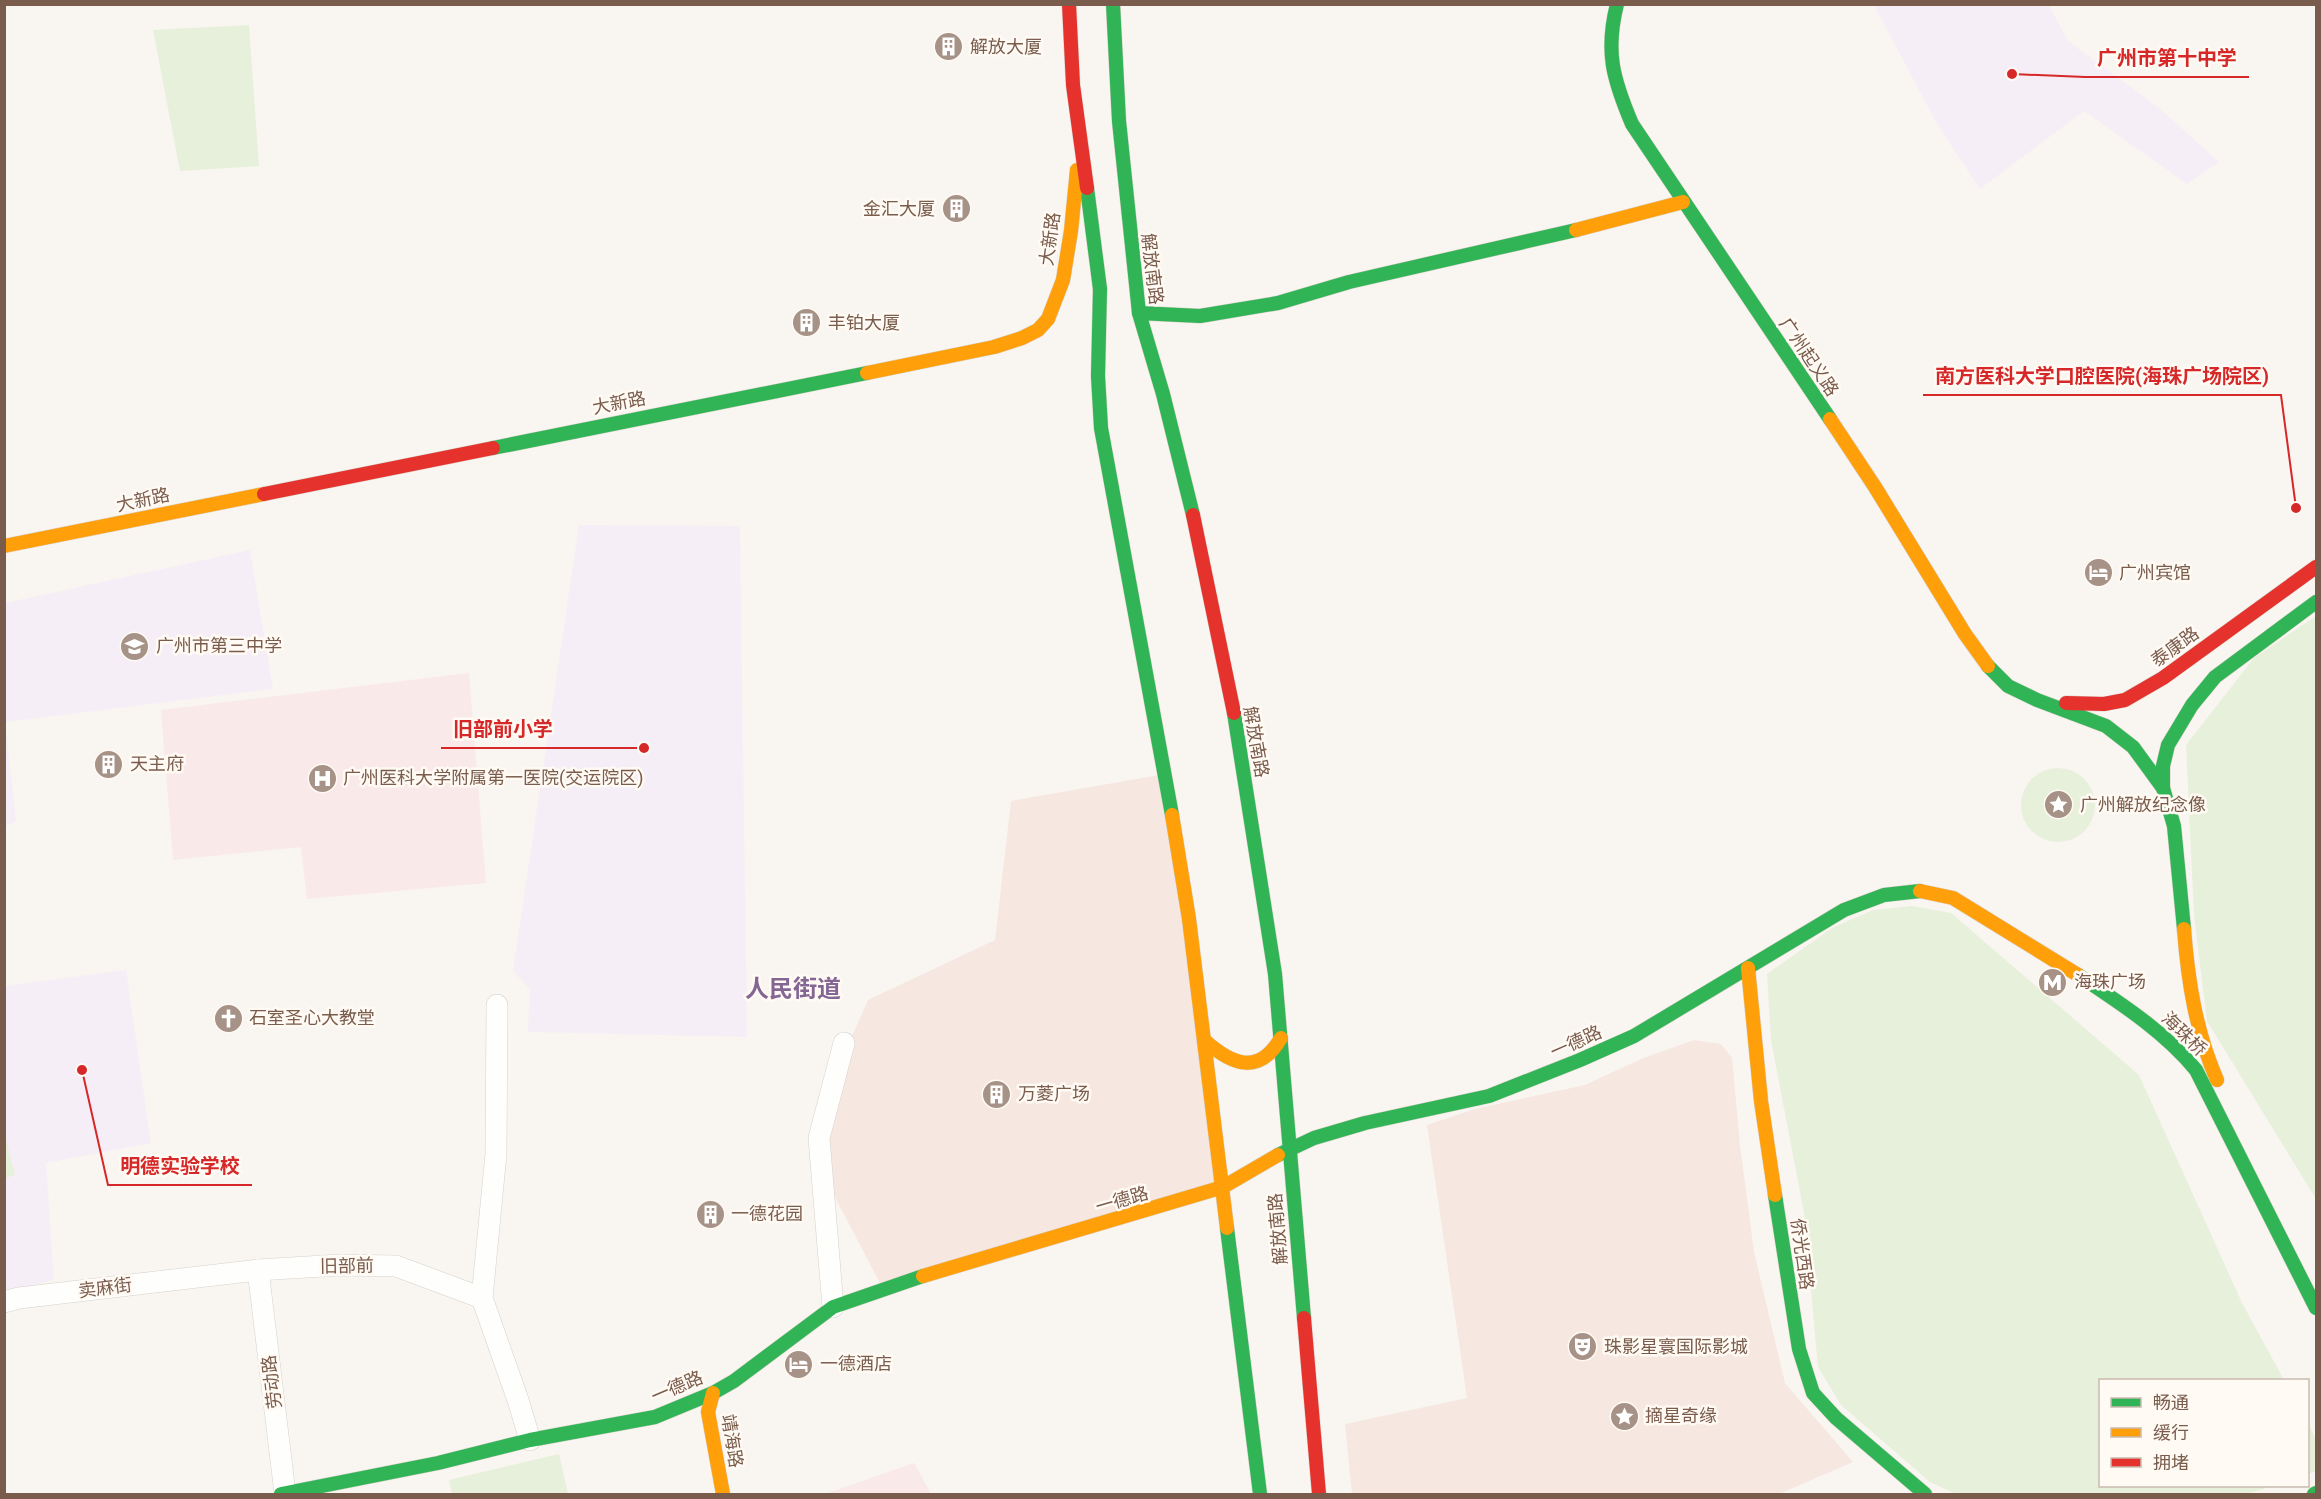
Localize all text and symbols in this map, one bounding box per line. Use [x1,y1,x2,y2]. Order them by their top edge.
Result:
building icon: 解放大厦 [933,31,965,63]
place label: 解放大厦 [970,36,1042,57]
callout: 广州市第十中学 [2085,39,2249,77]
text: 广州市第十中学 [2097,46,2237,70]
building icon: 金汇大厦 [940,193,972,225]
place label: 金汇大厦 [863,198,935,219]
street label: 大新路 [1035,211,1064,267]
street label: 解放南路 [1138,232,1167,306]
building icon: 丰铂大厦 [791,307,823,339]
place label: 丰铂大厦 [828,312,900,333]
street label: 广州起义路 [1776,314,1843,400]
callout: 南方医科大学口腔医院(海珠广场院区) [1923,357,2281,395]
text: 南方医科大学口腔医院(海珠广场院区) [1935,364,2269,388]
street label: 大新路 [590,387,647,418]
street label: 大新路 [114,484,171,515]
hotel icon: 广州宾馆 [2082,557,2114,589]
place label: 广州宾馆 [2119,562,2191,583]
street label: 泰康路 [2147,622,2203,671]
school or university icon: 广州市第三中学 [119,630,151,662]
place label: 广州市第三中学 [156,635,282,656]
street label: 解放南路 [1240,705,1273,779]
callout: 旧部前小学 [441,710,565,748]
text: 旧部前小学 [453,717,553,741]
building icon: 天主府 [93,748,125,780]
place label: 天主府 [130,753,184,774]
hospital icon: 广州医科大学附属第一医院(交运院区) [306,762,338,794]
place label: 广州医科大学附属第一医院(交运院区) [343,767,643,789]
place icon: 广州解放纪念像 [2043,789,2075,821]
place label: 广州解放纪念像 [2080,794,2206,815]
metro station icon: 海珠广场 [2037,966,2069,998]
place label: 海珠广场 [2074,971,2146,992]
district label: 人民街道 [745,975,841,1003]
church icon: 石室圣心大教堂 [212,1002,244,1034]
place label: 石室圣心大教堂 [249,1007,375,1028]
street label: 海珠桥 [2158,1007,2211,1060]
street label: 一德路 [1547,1021,1605,1062]
building icon: 万菱广场 [981,1078,1013,1110]
place label: 万菱广场 [1018,1083,1090,1104]
callout: 明德实验学校 [108,1147,252,1185]
text: 明德实验学校 [120,1154,240,1178]
street label: 一德路 [1093,1182,1151,1217]
street label: 解放南路 [1264,1192,1291,1266]
building icon: 一德花园 [694,1198,726,1230]
place label: 一德花园 [731,1203,803,1224]
street label: 侨光西路 [1787,1217,1818,1291]
street label: 旧部前 [320,1255,374,1276]
street label: 卖麻街 [77,1274,133,1301]
theatre icon: 珠影星寰国际影城 [1567,1331,1599,1363]
place label: 珠影星寰国际影城 [1604,1336,1748,1357]
hotel icon: 一德酒店 [783,1348,815,1380]
place label: 一德酒店 [820,1353,892,1374]
street label: 劳动路 [258,1354,285,1410]
street label: 一德路 [648,1366,706,1407]
legend [2099,1379,2309,1487]
text: 畅通 [2153,1392,2189,1413]
place icon: 摘星奇缘 [1608,1400,1640,1432]
place label: 摘星奇缘 [1645,1405,1717,1426]
street label: 靖海路 [718,1413,747,1469]
text: 缓行 [2153,1422,2189,1443]
text: 拥堵 [2153,1452,2189,1473]

